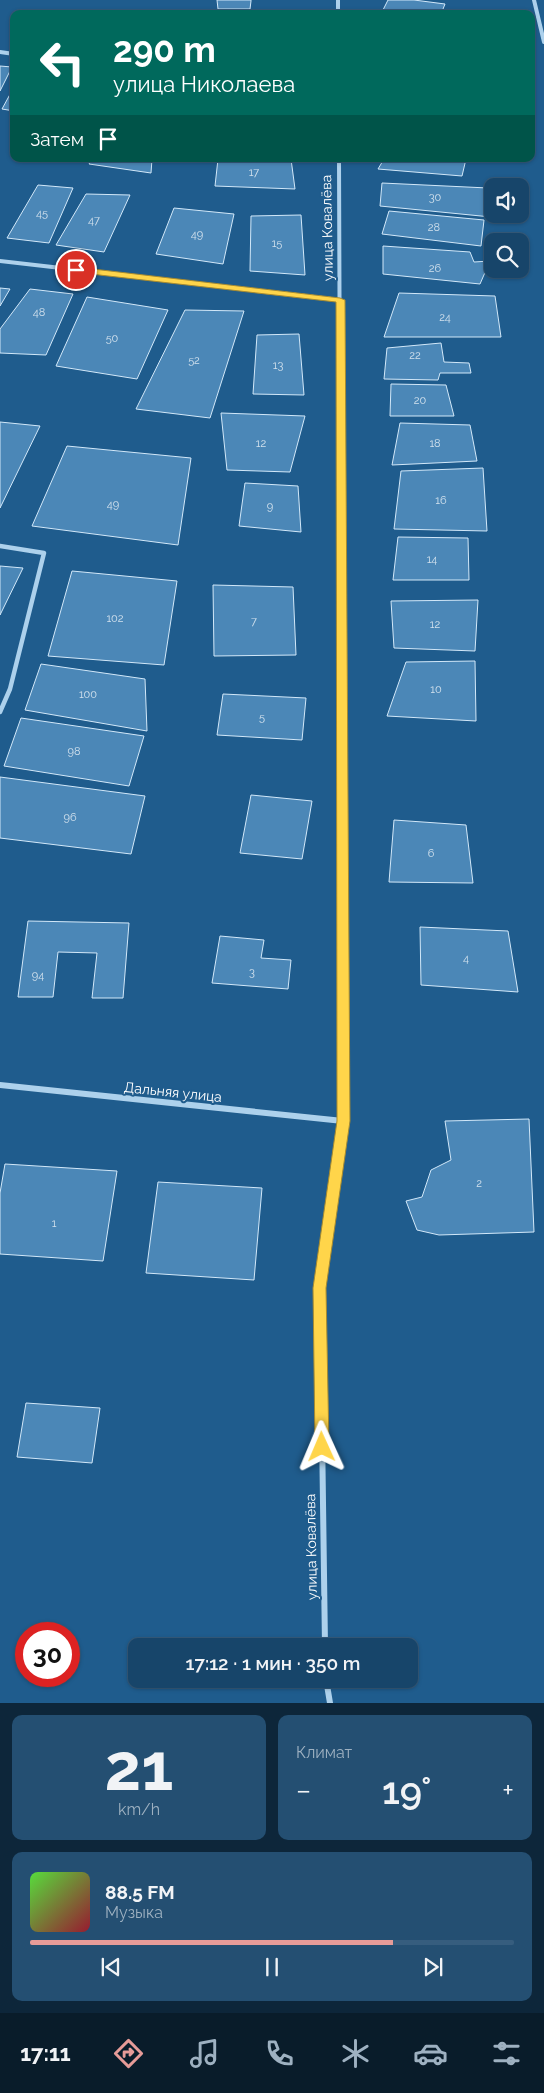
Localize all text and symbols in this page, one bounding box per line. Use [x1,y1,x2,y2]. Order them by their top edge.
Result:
text: 290 m [113,29,216,70]
icon: left [30,30,95,95]
text: улица Николаева [113,71,295,97]
icon: arrive [94,125,122,153]
text: Затем [30,128,84,150]
house number: 17 [249,166,259,179]
street label: улица Ковалёва [318,175,336,281]
map controls [484,178,529,278]
button: sound [484,178,529,223]
house number: 30 [429,191,442,204]
house number: 45 [36,207,48,220]
house number: 47 [88,214,100,227]
house number: 28 [428,221,440,234]
house number: 49 [191,228,203,241]
button: search [484,233,529,278]
house number: 15 [272,237,282,250]
pin [55,249,97,291]
icon: arrive [62,256,90,284]
house number: 26 [429,262,442,275]
house number: 48 [33,306,45,319]
house number: 24 [439,311,451,324]
house number: 50 [106,332,119,345]
house number: 22 [409,349,421,362]
house number: 52 [188,354,200,367]
house number: 13 [273,359,283,372]
house number: 20 [414,394,426,407]
house number: 12 [256,437,266,450]
house number: 18 [429,437,441,450]
house number: 16 [435,494,447,507]
house number: 49 [107,498,119,511]
house number: 9 [267,500,273,513]
house number: 14 [427,553,437,566]
house number: 102 [106,612,124,625]
house number: 7 [251,615,257,628]
house number: 12 [430,618,440,631]
house number: 10 [430,683,442,696]
house number: 100 [79,688,97,701]
house number: 5 [259,711,265,724]
house number: 98 [68,745,80,758]
house number: 96 [63,811,77,824]
house number: 6 [428,847,435,860]
house number: 4 [463,952,469,965]
house number: 3 [249,966,255,979]
house number: 94 [32,969,44,982]
street label: Дальняя улица [123,1079,223,1105]
house number: 2 [476,1177,482,1190]
house number: 1 [52,1217,57,1230]
position arrow [295,1420,347,1472]
street label: улица Ковалёва [302,1494,320,1600]
speed limit sign: 30 [15,1622,80,1687]
text: 17:12 · 1 мин · 350 m [186,1652,360,1674]
text: 21 [105,1729,173,1805]
text: Климат [296,1743,352,1762]
text: 19° [382,1768,432,1813]
text: − [296,1774,311,1807]
text: + [502,1774,514,1807]
text: km/h [118,1800,160,1819]
text: 88.5 FM [105,1881,175,1903]
text: Музыка [105,1903,163,1922]
icon: previous [97,1953,125,1981]
icon: pause [258,1953,286,1981]
icon: next [419,1953,447,1981]
icon: directions [111,2036,146,2071]
icon: music [187,2036,222,2071]
icon: phone [262,2036,297,2071]
icon: climate [338,2036,373,2071]
icon: car [413,2036,448,2071]
icon: filters [489,2036,524,2071]
text: 17:11 [20,2040,71,2066]

